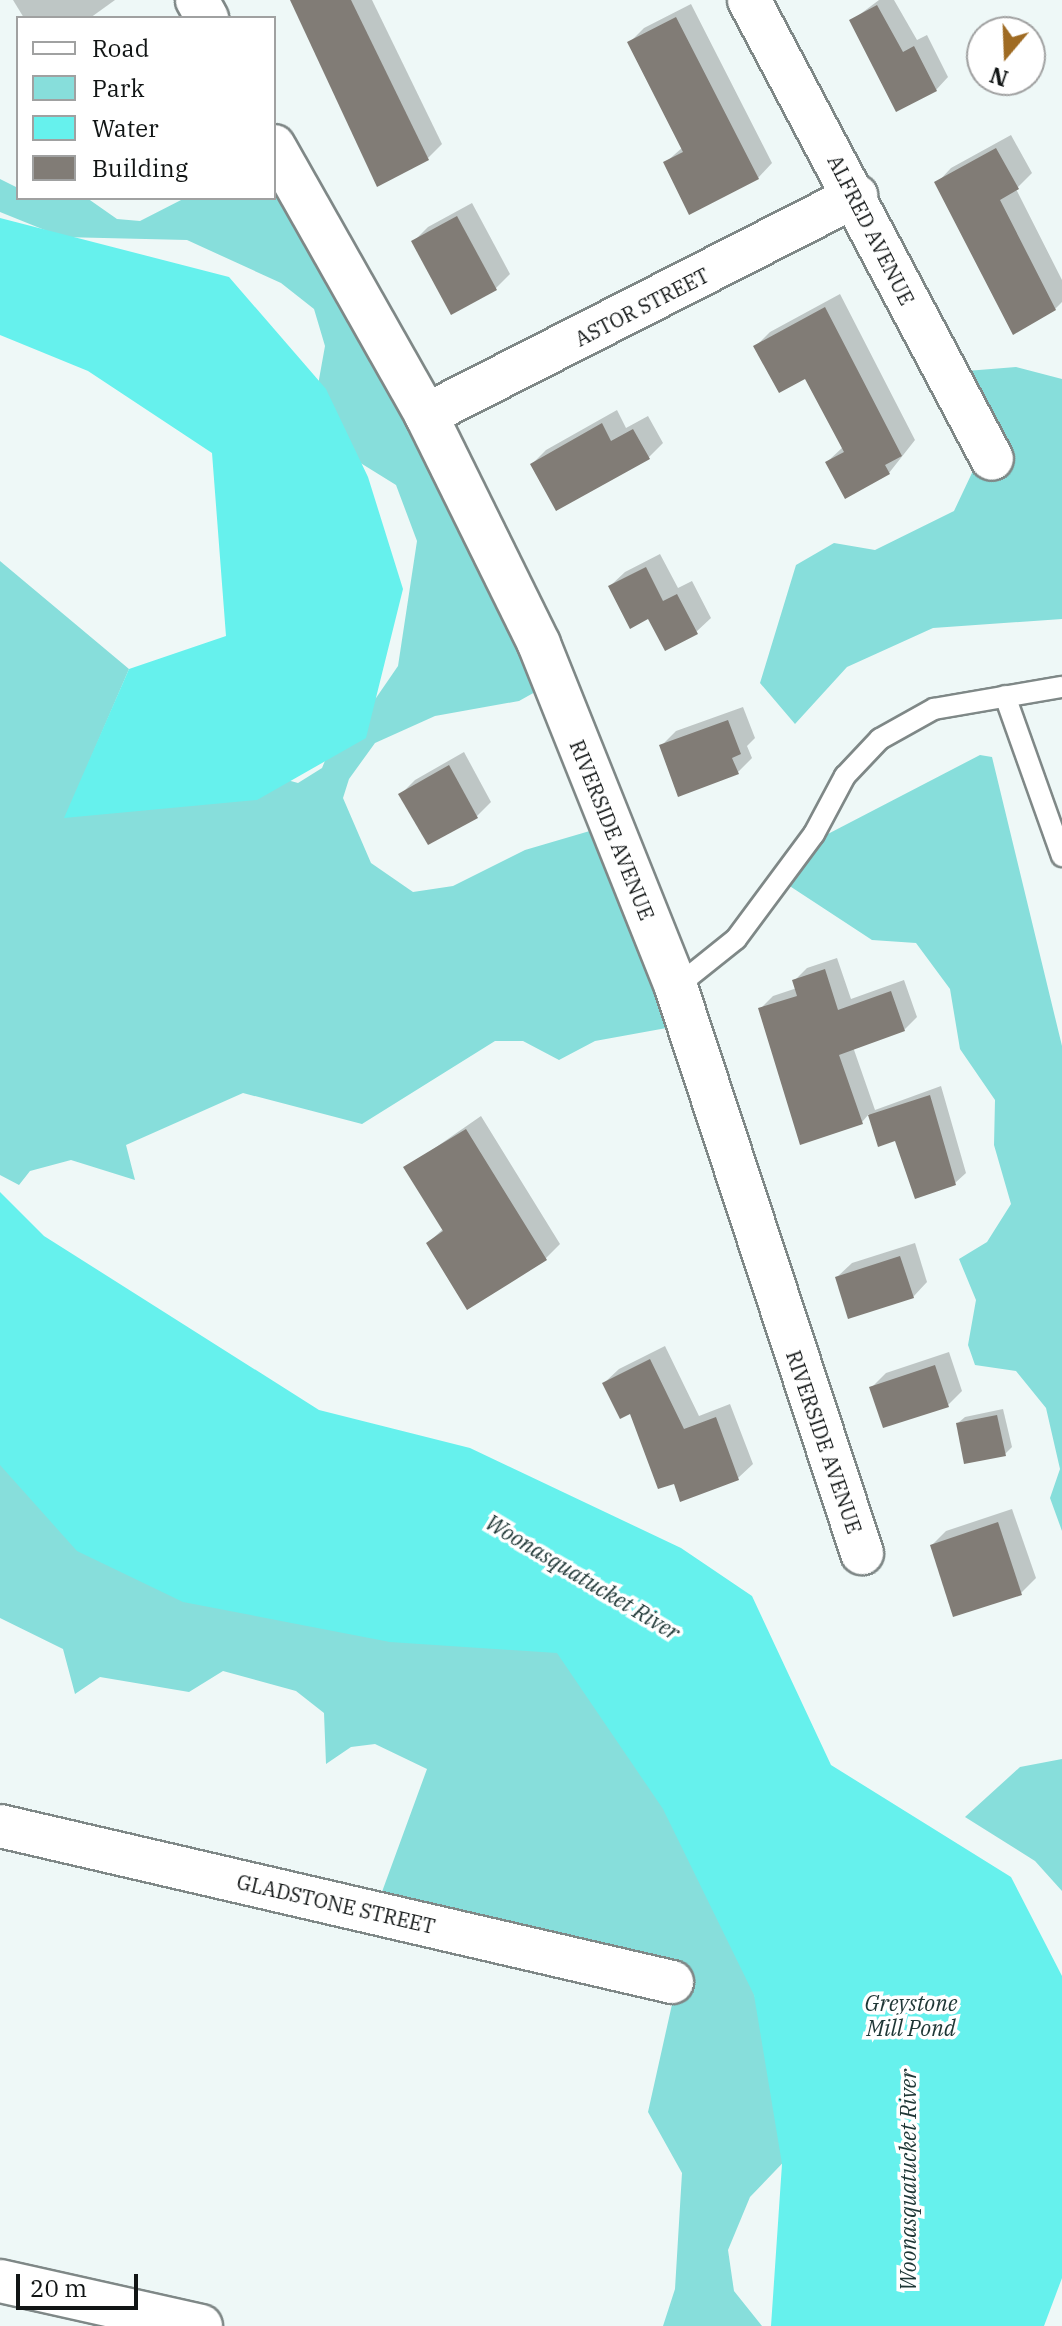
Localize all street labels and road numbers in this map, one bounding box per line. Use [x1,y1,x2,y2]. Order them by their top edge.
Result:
street label: ALFRED AVENUE [823,151,919,309]
street label: ASTOR STREET [571,263,713,351]
street label: RIVERSIDE AVENUE [565,736,659,924]
street label: RIVERSIDE AVENUE [781,1347,867,1537]
street label: GLADSTONE STREET [235,1870,437,1938]

